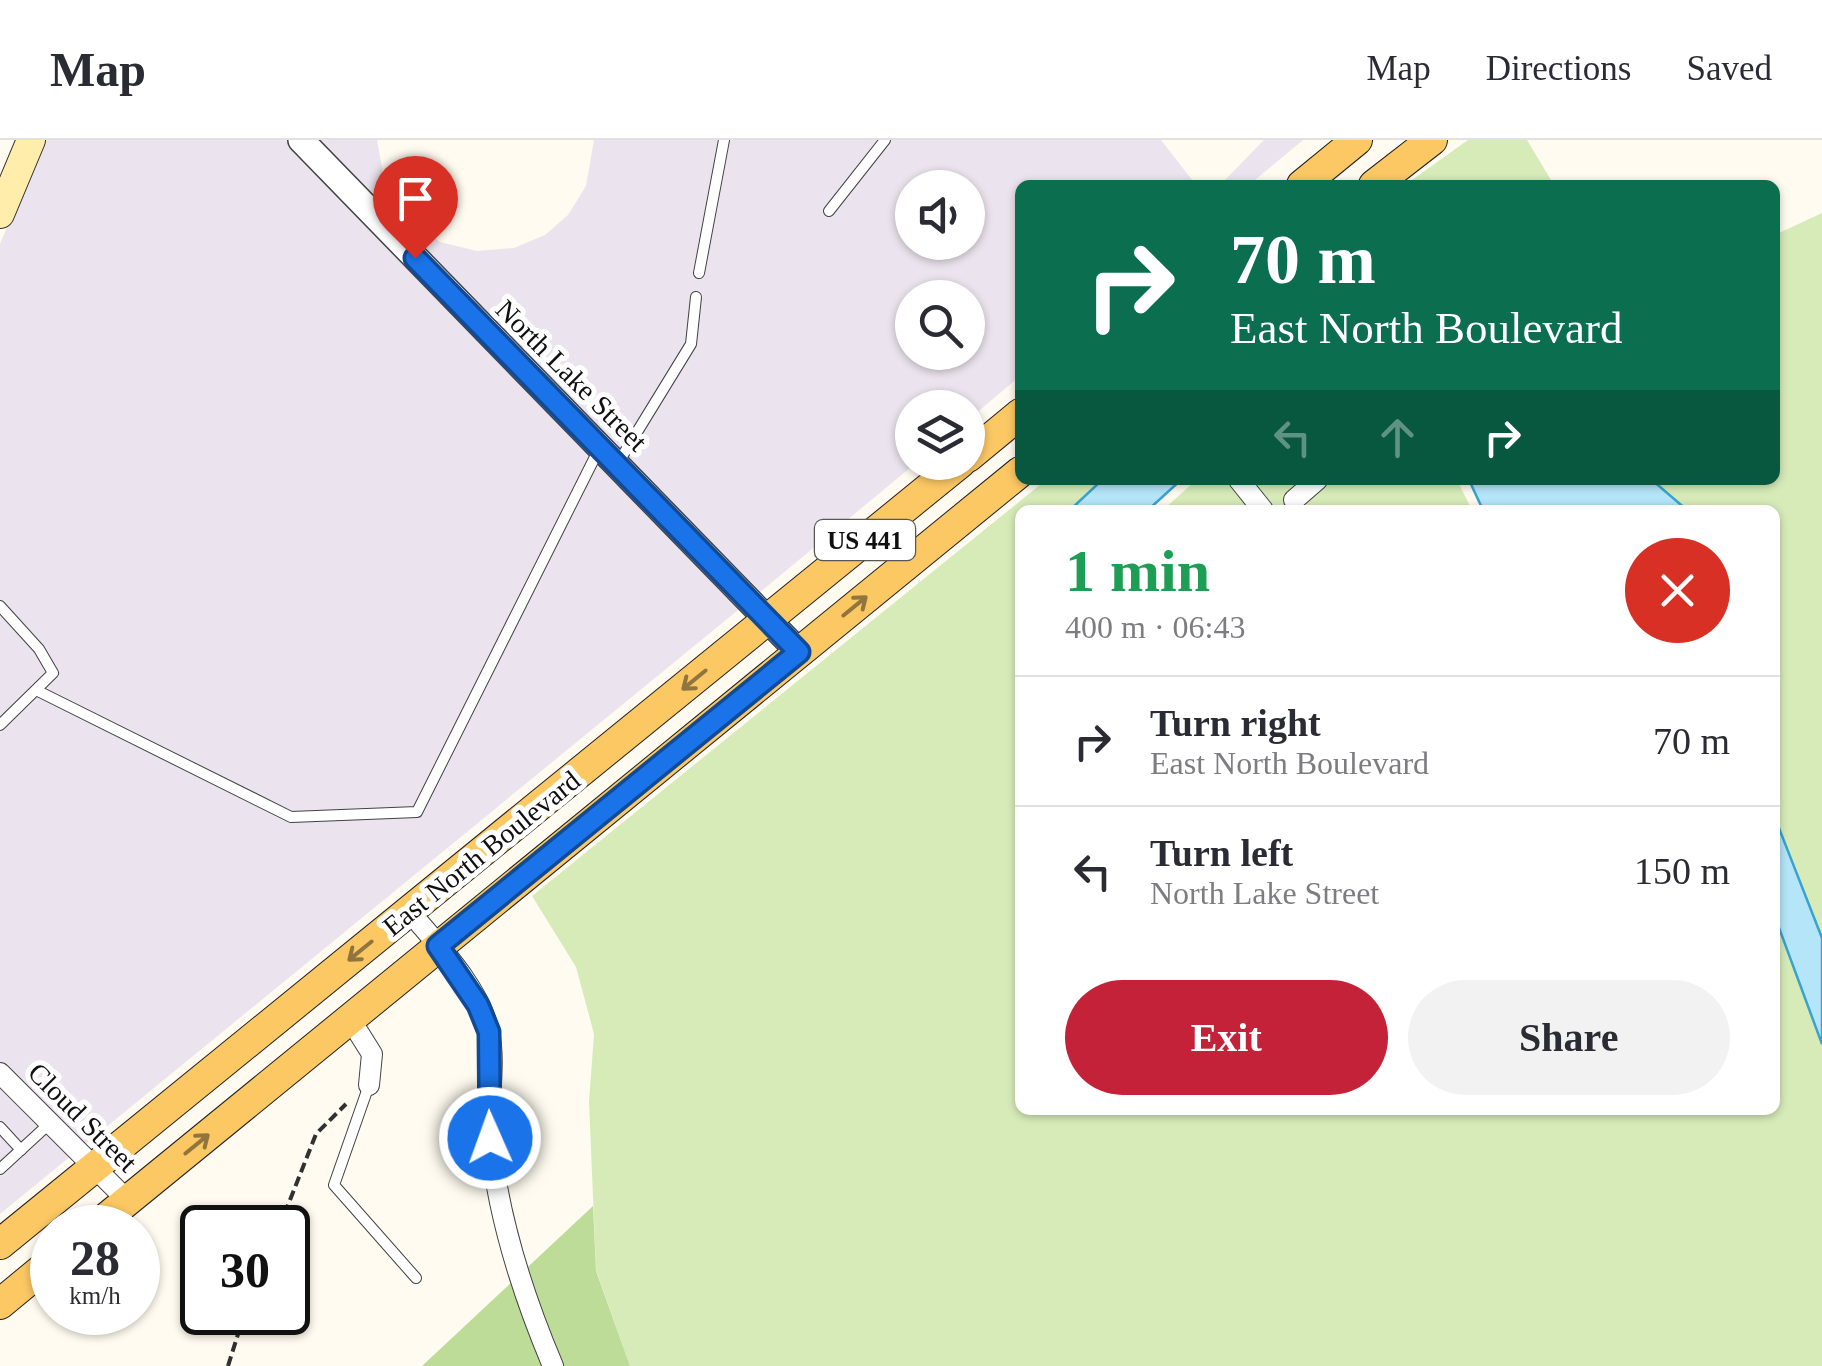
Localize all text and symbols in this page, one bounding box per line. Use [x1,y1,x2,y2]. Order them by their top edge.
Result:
text: Map [50,43,146,96]
text: Map [1367,49,1431,88]
text: Directions [1486,49,1631,88]
text: Saved [1686,49,1772,88]
pin [373,156,458,259]
map controls [895,170,985,480]
button: sound [895,170,985,260]
icon: arrive [388,171,443,226]
icon: right [1065,220,1195,350]
text: 70 m [1230,221,1376,298]
button: search [895,280,985,370]
street label: North Lake Street [490,293,654,457]
text: East North Boulevard [1230,303,1622,353]
button: layers [895,390,985,480]
icon: left [1265,410,1320,465]
icon: ahead [1370,410,1425,465]
icon: right [1475,410,1530,465]
road number: US 441 [815,520,915,560]
text: 1 min [1065,538,1210,604]
button: close [1625,538,1730,643]
one-way arrow [842,595,868,617]
text: 400 m · 06:43 [1065,609,1245,645]
one-way arrow [681,669,707,691]
text: Turn right [1150,702,1321,744]
icon: right [1065,714,1120,769]
text: 70 m [1653,720,1730,762]
text: East North Boulevard [1150,745,1429,781]
street label: East North Boulevard [377,765,586,942]
text: Turn left [1150,832,1293,874]
icon: left [1065,844,1120,899]
text: 150 m [1634,850,1730,892]
text: North Lake Street [1150,875,1379,911]
one-way arrow [348,940,374,962]
button: Exit [1065,980,1388,1095]
button: Share [1408,980,1730,1095]
street label: Cloud Street [22,1057,144,1178]
position arrow [438,1086,542,1190]
one-way arrow [183,1133,209,1155]
speed limit sign: 30 [180,1205,310,1335]
text: 28 [70,1230,120,1286]
text: km/h [69,1282,121,1309]

